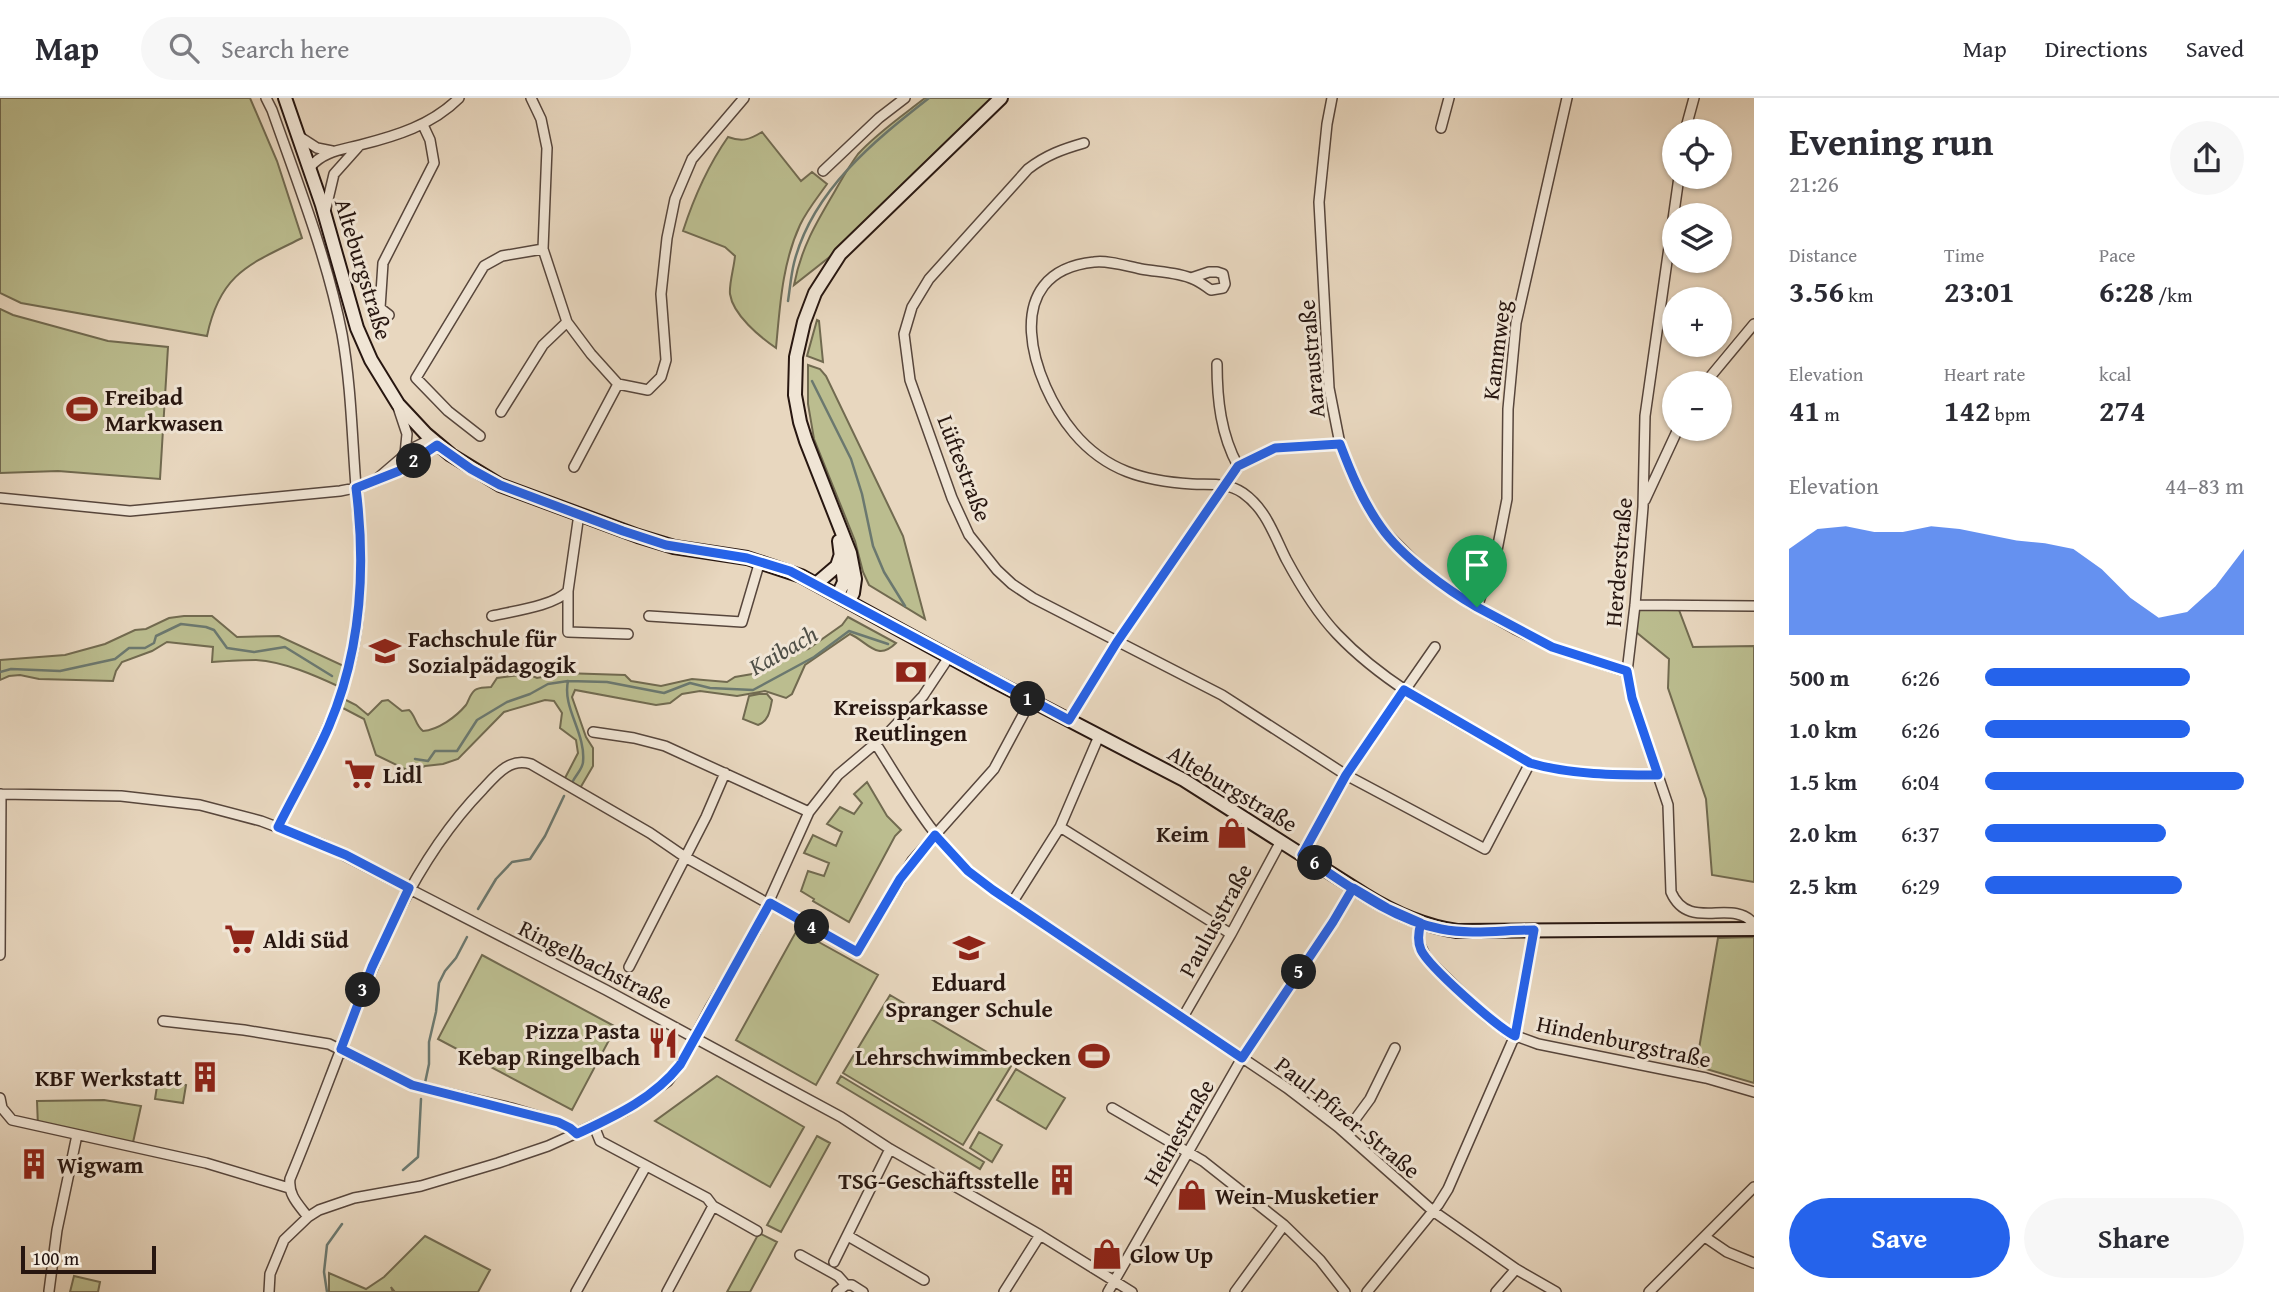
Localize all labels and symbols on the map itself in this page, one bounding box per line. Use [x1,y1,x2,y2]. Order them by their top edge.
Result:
street label: Alteburgstraße [327,194,401,344]
street label: Aaraustraße [1289,298,1333,420]
street label: Kammweg [1474,298,1519,402]
place label: Freibad Markwasen [105,380,223,439]
sports icon: Freibad Markwasen [65,392,99,426]
street label: Lüftestraße [930,410,1000,526]
pin: 2 [396,444,432,478]
street label: Herderstraße [1596,496,1640,628]
pin [1447,535,1507,607]
water label: Kaibach [741,616,824,684]
place label: Fachschule für Sozialpädagogik [408,622,577,681]
school or university icon: Fachschule für Sozialpädagogik [368,634,402,668]
bank icon: Kreissparkasse Reutlingen [894,655,928,689]
pin: 1 [1010,682,1046,716]
place label: Kreissparkasse Reutlingen [834,690,988,749]
street label: Alteburgstraße [1162,736,1304,840]
supermarket icon: Lidl [343,757,377,791]
place label: Lidl [383,758,422,791]
shop icon: Keim [1215,816,1249,850]
place label: Keim [1156,817,1209,850]
pin: 6 [1298,846,1332,880]
street label: Paulusstraße [1170,857,1260,983]
pin: 4 [794,910,830,944]
street label: Ringelbachstraße [513,911,679,1017]
supermarket icon: Aldi Süd [223,922,257,956]
place label: Aldi Süd [263,923,349,956]
school or university icon: Eduard Spranger Schule [952,931,986,965]
pin: 5 [1282,954,1316,990]
place label: Eduard Spranger Schule [885,966,1053,1025]
pin: 3 [346,972,380,1008]
street label: Hindenburgstraße [1534,1006,1714,1076]
place label: Pizza Pasta Kebap Ringelbach [458,1014,640,1073]
restaurant icon: Pizza Pasta Kebap Ringelbach [646,1026,680,1060]
sports icon: Lehrschwimmbecken [1077,1039,1111,1073]
place label: Lehrschwimmbecken [855,1040,1071,1073]
street label: Paul-Pfizer-Straße [1268,1048,1428,1186]
building icon: KBF Werkstatt [188,1060,222,1094]
place label: KBF Werkstatt [35,1061,182,1094]
street label: Heinestraße [1134,1073,1222,1191]
building icon: Wigwam [17,1147,51,1181]
place label: Wigwam [57,1148,144,1181]
building icon: TSG-Geschäftsstelle [1045,1163,1079,1197]
place label: TSG-Geschäftsstelle [838,1164,1039,1197]
shop icon: Wein-Musketier [1175,1178,1209,1212]
place label: Wein-Musketier [1215,1179,1379,1212]
shop icon: Glow Up [1090,1237,1124,1271]
place label: Glow Up [1130,1238,1213,1271]
scale bar [21,1243,156,1275]

